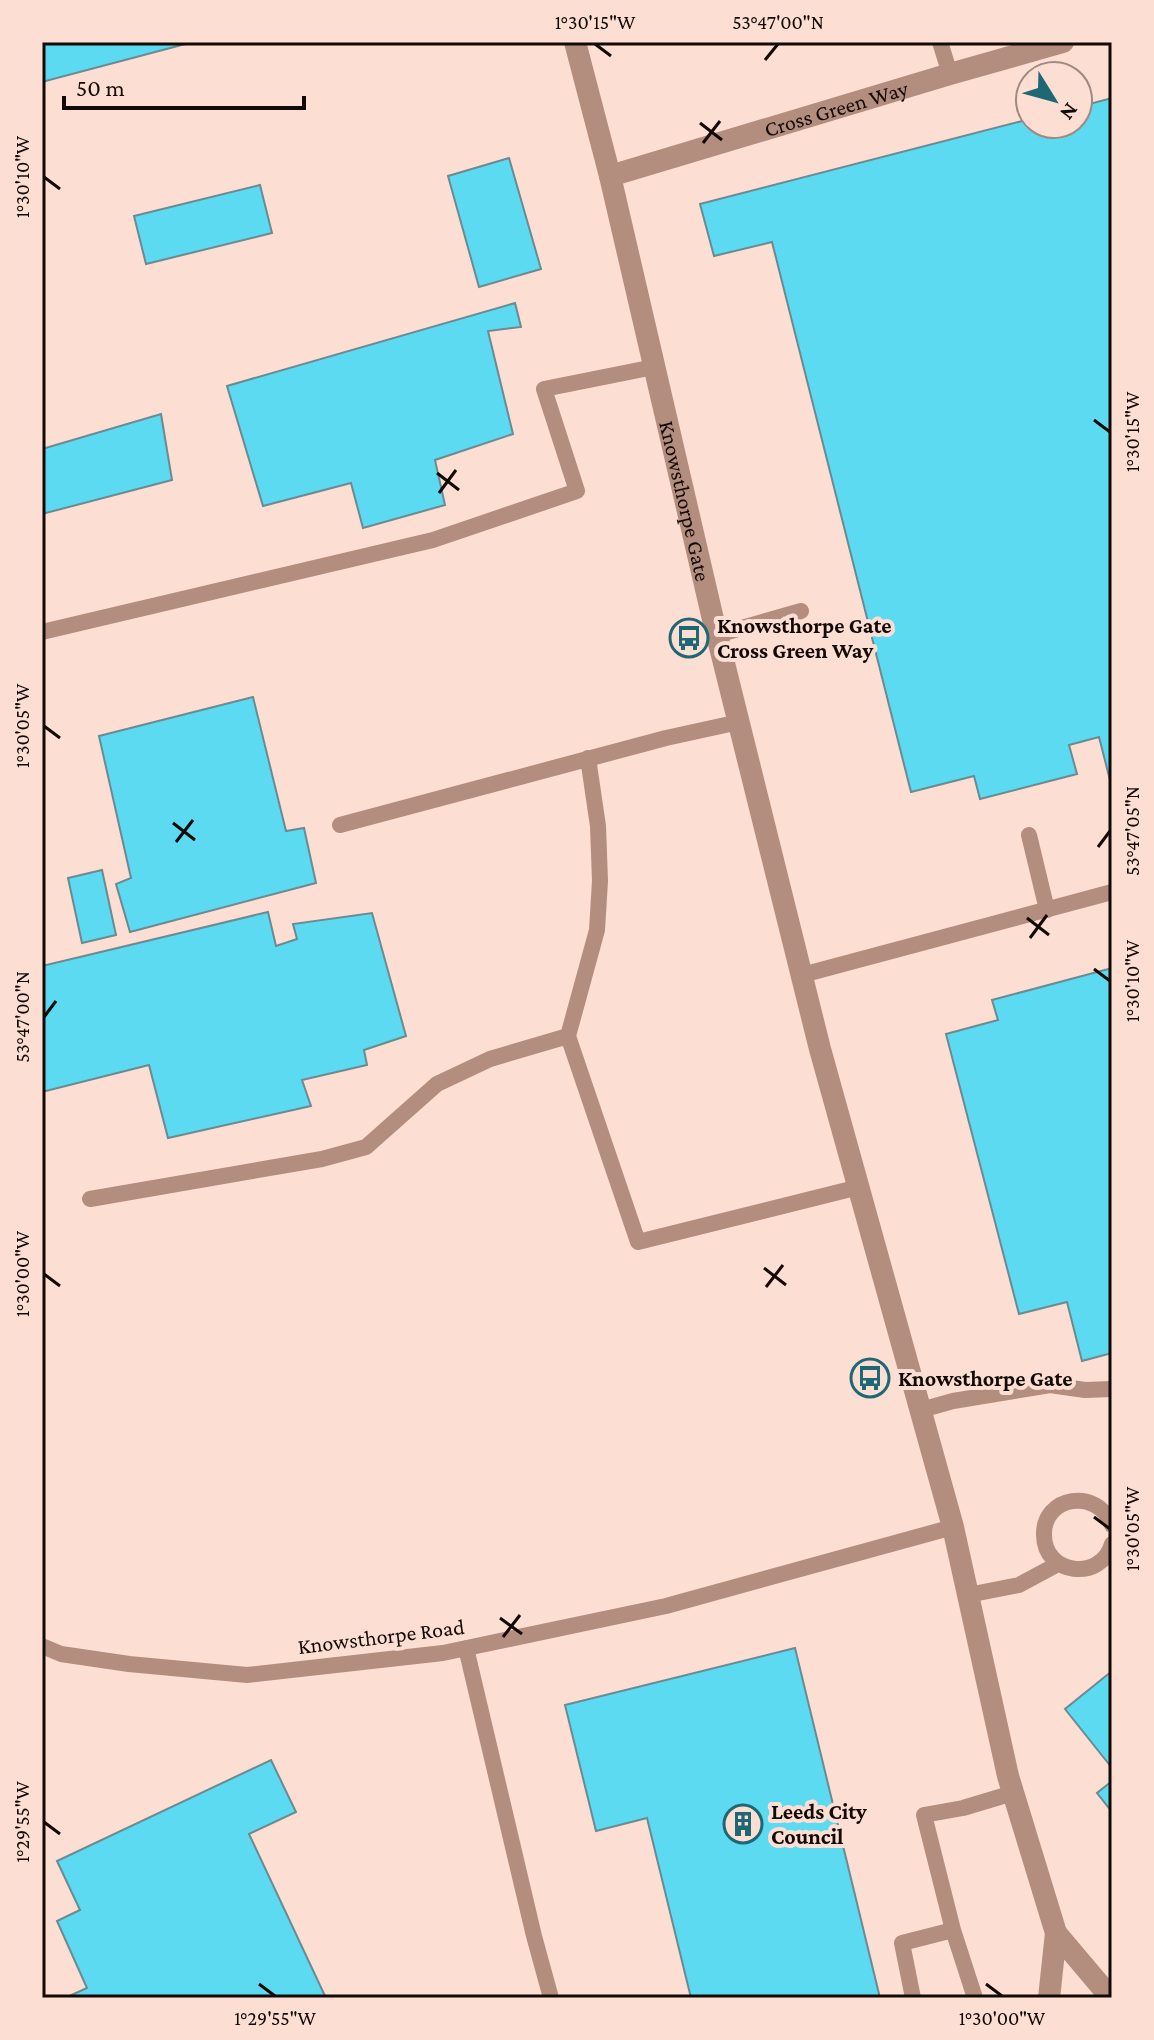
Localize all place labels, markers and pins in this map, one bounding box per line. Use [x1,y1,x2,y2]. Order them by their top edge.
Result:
place label: Knowsthorpe Gate Cross Green Way [717,613,891,663]
bus stop icon: Knowsthorpe Gate Cross Green Way [668,617,710,659]
bus stop icon: Knowsthorpe Gate [849,1357,891,1399]
place label: Knowsthorpe Gate [898,1366,1072,1391]
place label: Leeds City Council [771,1799,867,1849]
building icon: Leeds City Council [722,1803,764,1845]

